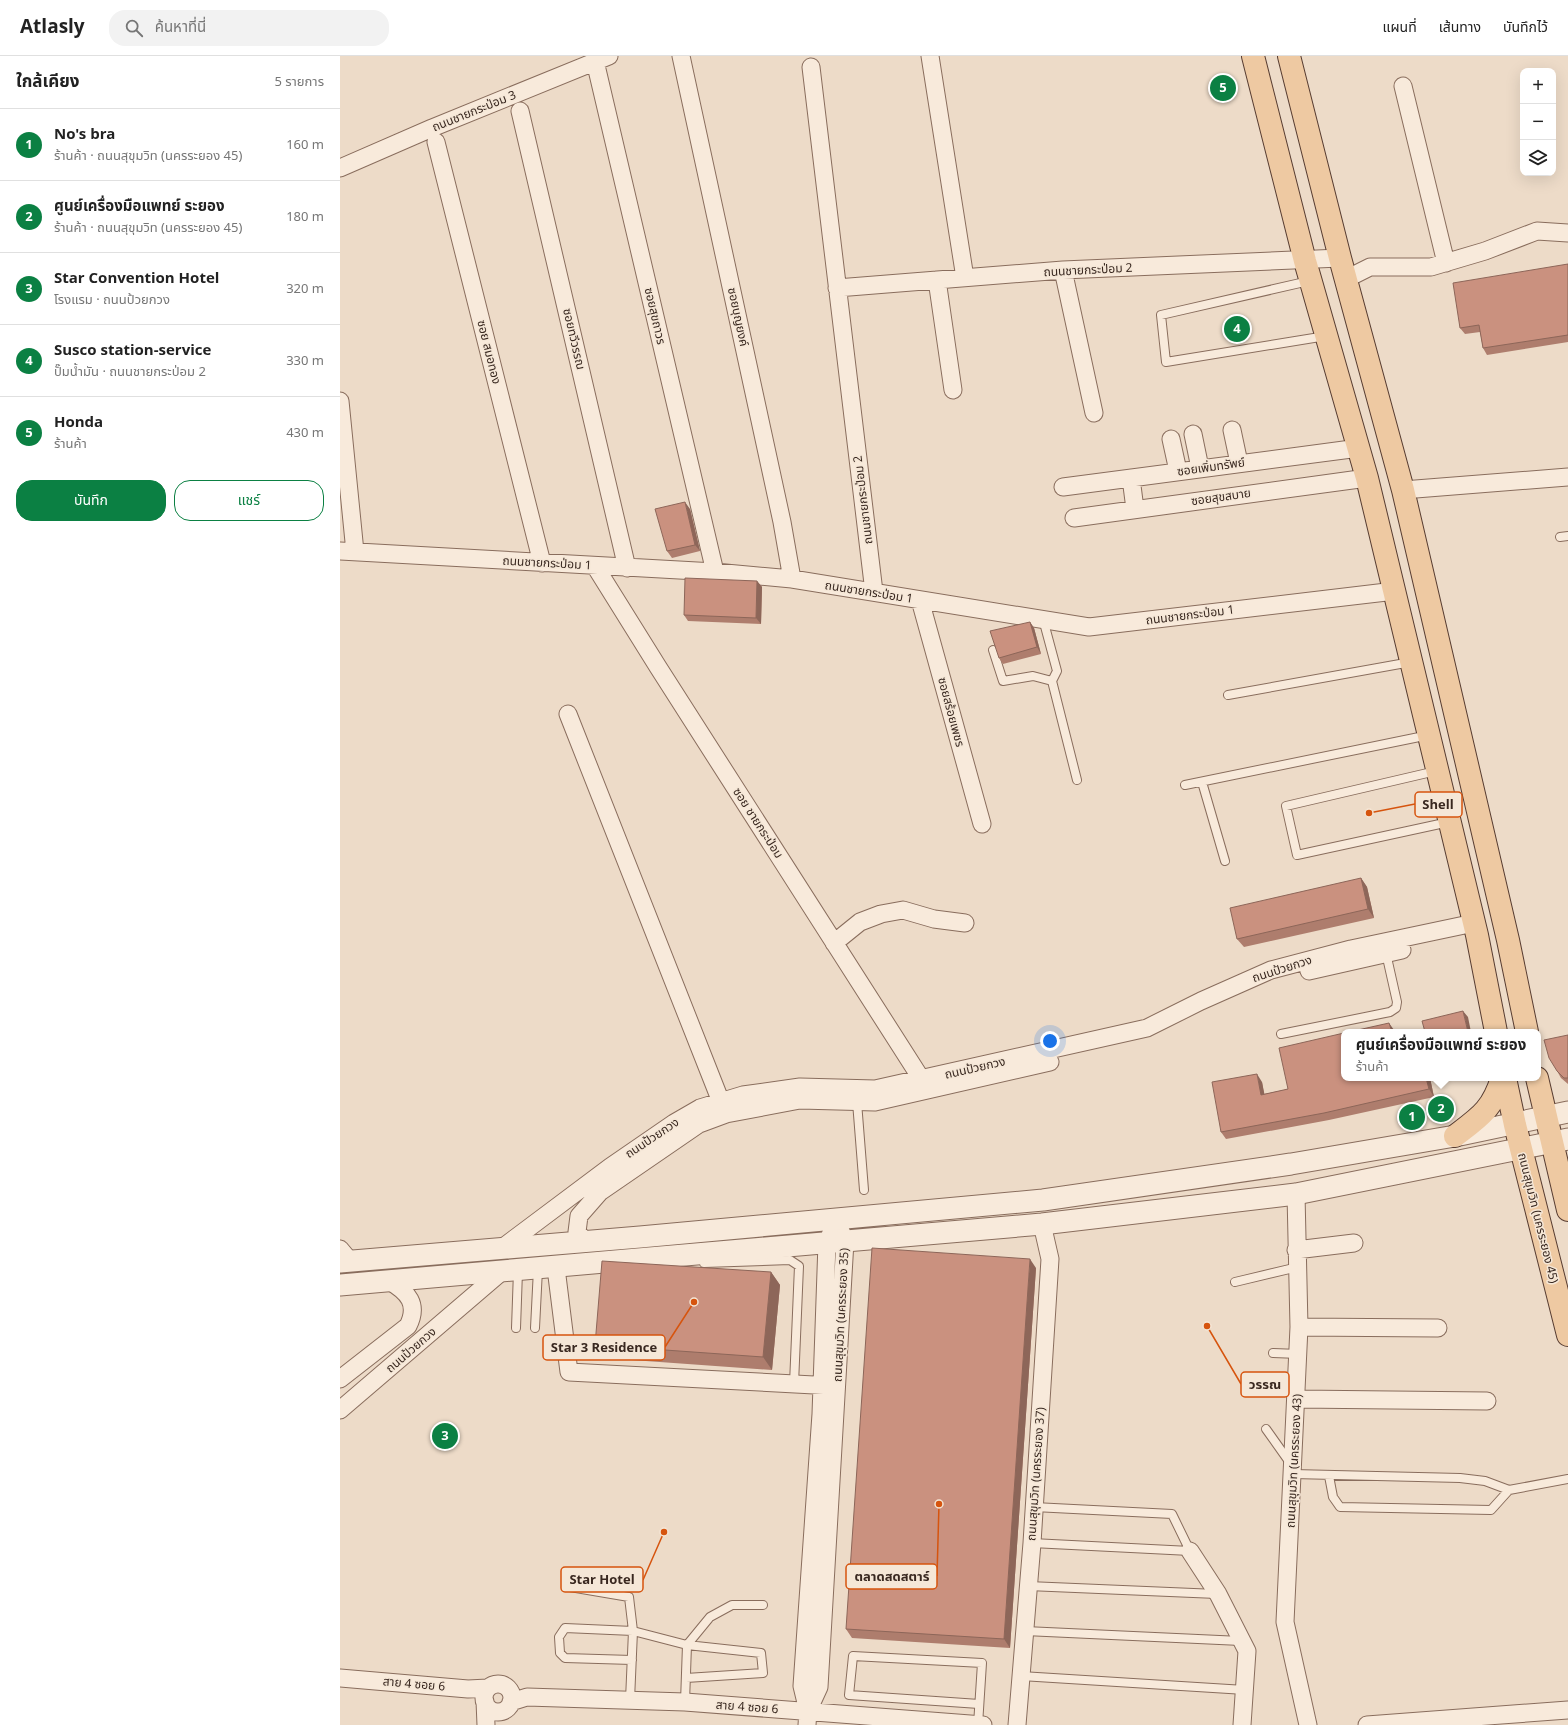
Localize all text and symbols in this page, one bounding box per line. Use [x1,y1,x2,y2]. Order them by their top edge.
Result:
search box [109,10,389,46]
text: Atlasly [20,13,85,42]
text: ค้นหาที่นี่ [155,16,206,39]
icon: search [123,17,145,39]
text: แผนที่ [1383,17,1417,38]
text: เส้นทาง [1439,17,1481,38]
text: บันทึกไว้ [1503,17,1548,38]
map controls [1520,68,1556,176]
button: + [1520,68,1556,104]
text: ใกล้เคียง [16,69,79,95]
text: 5 รายการ [274,72,324,92]
pin: 5 [1210,73,1236,103]
street label: ถนนชายกระป่อม 3 [429,86,519,136]
button: − [1520,104,1556,140]
text: No's bra [54,123,115,146]
text: 1 [25,135,33,155]
text: 160 m [286,135,324,155]
button: layers [1520,140,1556,176]
text: ร้านค้า · ถนนสุขุมวิท (นครระยอง 45) [54,146,242,166]
text: ศูนย์เครื่องมือแพทย์ ระยอง [54,195,225,218]
text: 2 [25,207,33,227]
text: 180 m [286,207,324,227]
text: ร้านค้า · ถนนสุขุมวิท (นครระยอง 45) [54,218,242,238]
street label: ถนนชายกระป่อม 2 [1043,259,1133,281]
text: Star Convention Hotel [54,267,219,290]
text: 3 [25,279,33,299]
text: 320 m [286,279,324,299]
street label: ซอยสุขถาวร [640,286,670,346]
street label: ซอยบุญยงค์ [723,286,753,348]
text: โรงแรม · ถนนป้วยกวง [54,290,170,310]
street label: ซอยทวีวรรณ [558,307,590,371]
pin: 4 [1224,314,1250,344]
street label: ซอย สมอทอง [472,318,506,386]
text: Susco station-service [54,339,211,362]
text: 4 [25,351,33,371]
text: 330 m [286,351,324,371]
text: ปั๊มน้ำมัน · ถนนชายกระป่อม 2 [54,362,206,382]
text: Honda [54,411,103,434]
text: 5 [25,423,33,443]
text: 430 m [286,423,324,443]
text: ร้านค้า [54,434,87,454]
street label: ซอยเพิ่มทรัพย์ [1176,453,1246,481]
street label: ถนนชายกระป่อม 2 [849,455,877,545]
button: บันทึก [16,480,166,521]
button: แชร์ [174,480,324,521]
street label: ซอยสุขสบาย [1190,484,1252,510]
street label: ถนนชายกระป่อม 1 [502,552,592,574]
street label: ถนนชายกระป่อม 1 [824,576,914,608]
street label: ถนนชายกระป่อม 1 [1145,601,1235,629]
street label: ซอยสร้อยเพชร [933,675,969,749]
street label: ซอย ชายกระป่อม [728,784,788,862]
callout: Shell [1415,792,1462,817]
text: Shell [1422,795,1454,815]
street label: ถนนป้วยกวง [1250,951,1314,987]
popup [1341,1029,1541,1081]
your location [1040,1031,1060,1051]
text: ศูนย์เครื่องมือแพทย์ ระยอง [1356,1034,1526,1057]
street label: ถนนป้วยกวง [943,1052,1007,1084]
text: ร้านค้า [1356,1057,1389,1077]
pin: 2 [1428,1094,1454,1124]
pin: 1 [1399,1102,1425,1132]
street label: ถนนป้วยกวง [621,1113,683,1163]
street label: ถนนสุขุมวิท (นครระยอง 45) [1513,1151,1563,1286]
street label: ถนนสุขุมวิท (นครระยอง 35) [829,1247,854,1382]
street label: ถนนป้วยกวง [382,1323,440,1377]
callout: Star 3 Residence [543,1335,665,1360]
text: Star 3 Residence [551,1338,657,1358]
callout: วรรณ [1241,1372,1289,1397]
text: วรรณ [1249,1375,1281,1395]
street label: ถนนสุขุมวิท (นครระยอง 43) [1282,1393,1307,1528]
street label: ถนนสุขุมวิท (นครระยอง 37) [1022,1406,1050,1542]
pin: 3 [432,1421,458,1451]
callout: ตลาดสดสตาร์ [846,1564,937,1589]
callout: Star Hotel [561,1567,643,1592]
text: ตลาดสดสตาร์ [855,1567,930,1587]
text: Star Hotel [569,1570,635,1590]
street label: สาย 4 ซอย 6 [382,1672,446,1696]
street label: สาย 4 ซอย 6 [715,1696,779,1718]

